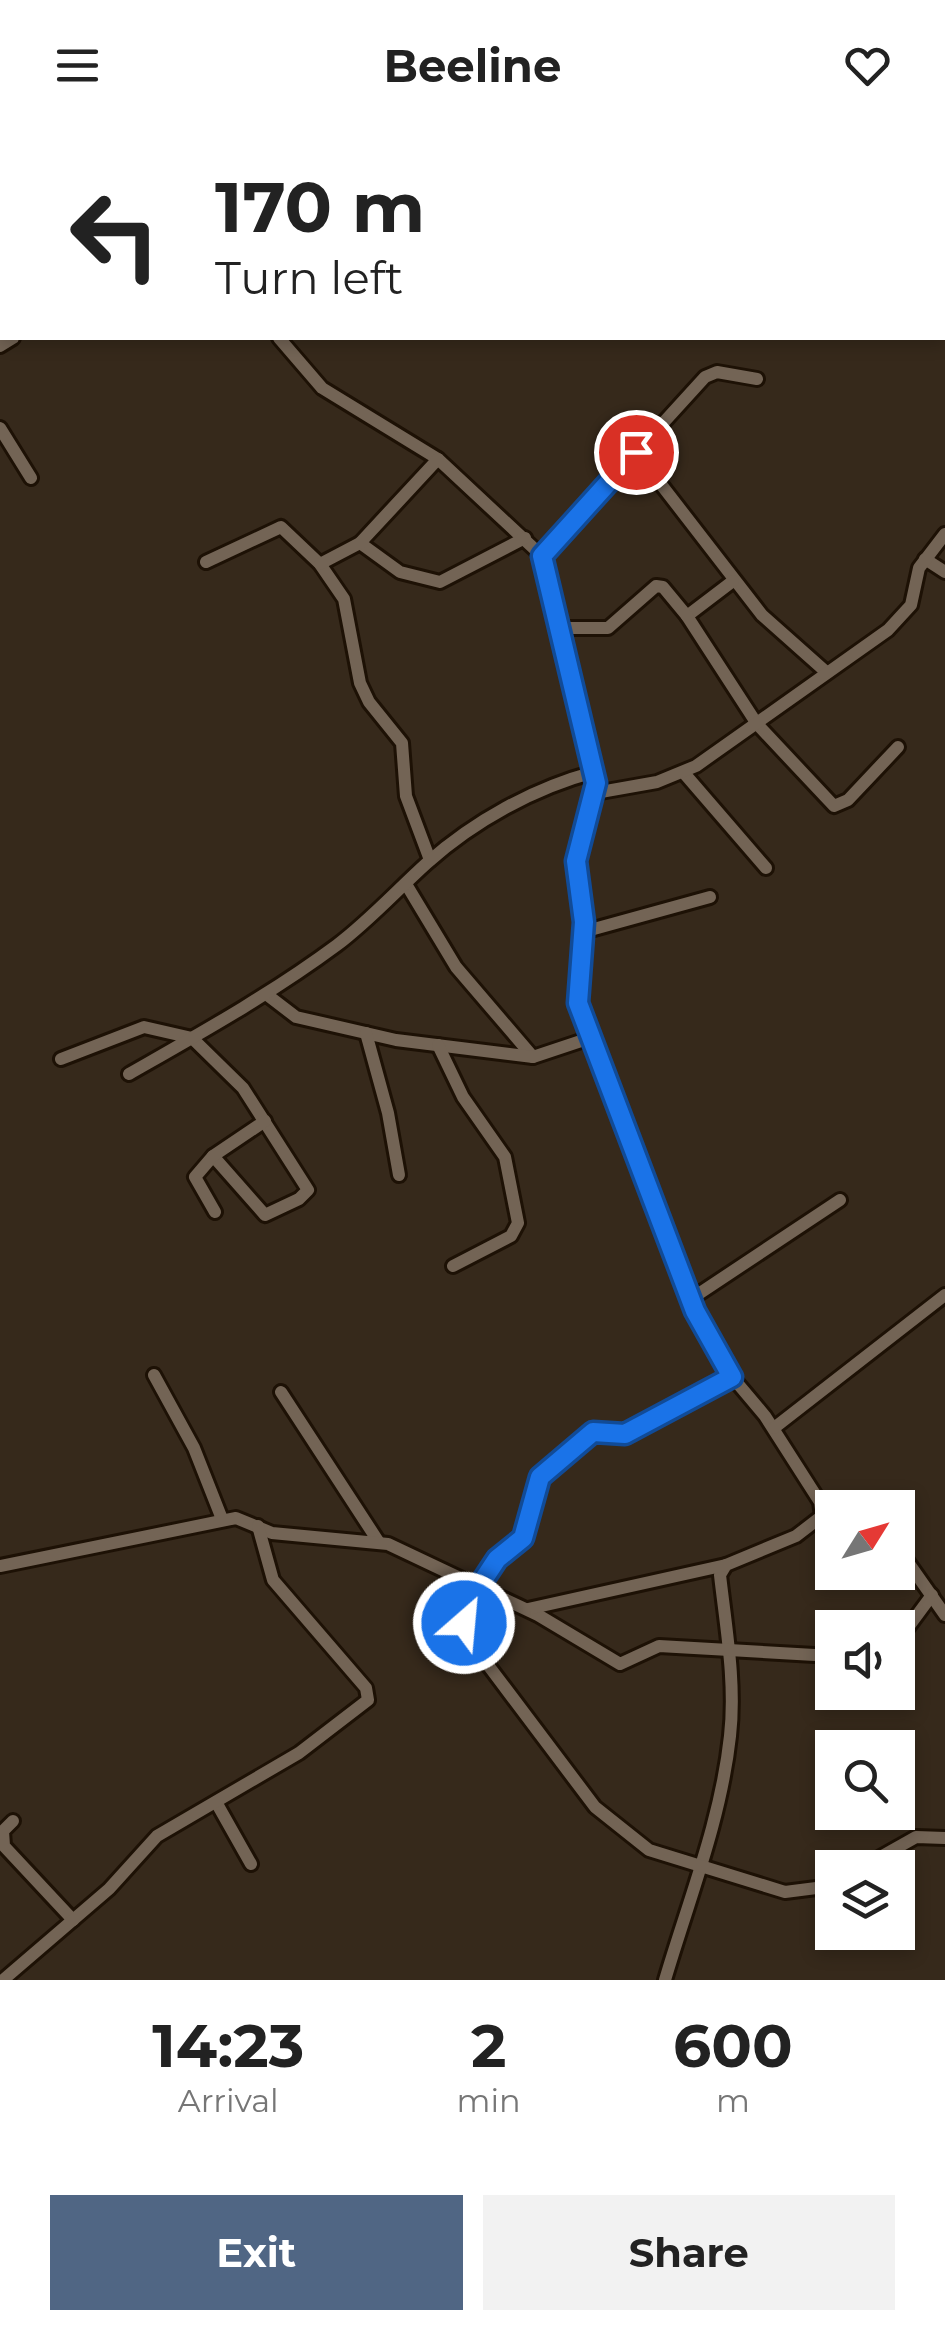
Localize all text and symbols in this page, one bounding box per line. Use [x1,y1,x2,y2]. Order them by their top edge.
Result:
icon: menu [50,38,105,93]
text: Beeline [384,38,561,93]
icon: heart [840,38,895,93]
text: 170 m [215,164,425,250]
icon: left [50,170,180,300]
text: Turn left [215,250,403,305]
pin [594,410,679,495]
icon: arrive [609,425,664,480]
north arrow [815,1490,915,1590]
map controls [815,1490,915,1950]
position arrow [412,1571,516,1675]
button: sound [815,1610,915,1710]
button: search [815,1730,915,1830]
button: layers [815,1850,915,1950]
text: 14:23 [152,2009,304,2082]
text: 2 [471,2009,506,2082]
text: 600 [673,2009,793,2082]
text: Arrival [178,2081,279,2120]
text: min [457,2081,521,2120]
text: m [716,2081,750,2120]
button: Exit [50,2195,463,2310]
button: Share [483,2195,895,2310]

